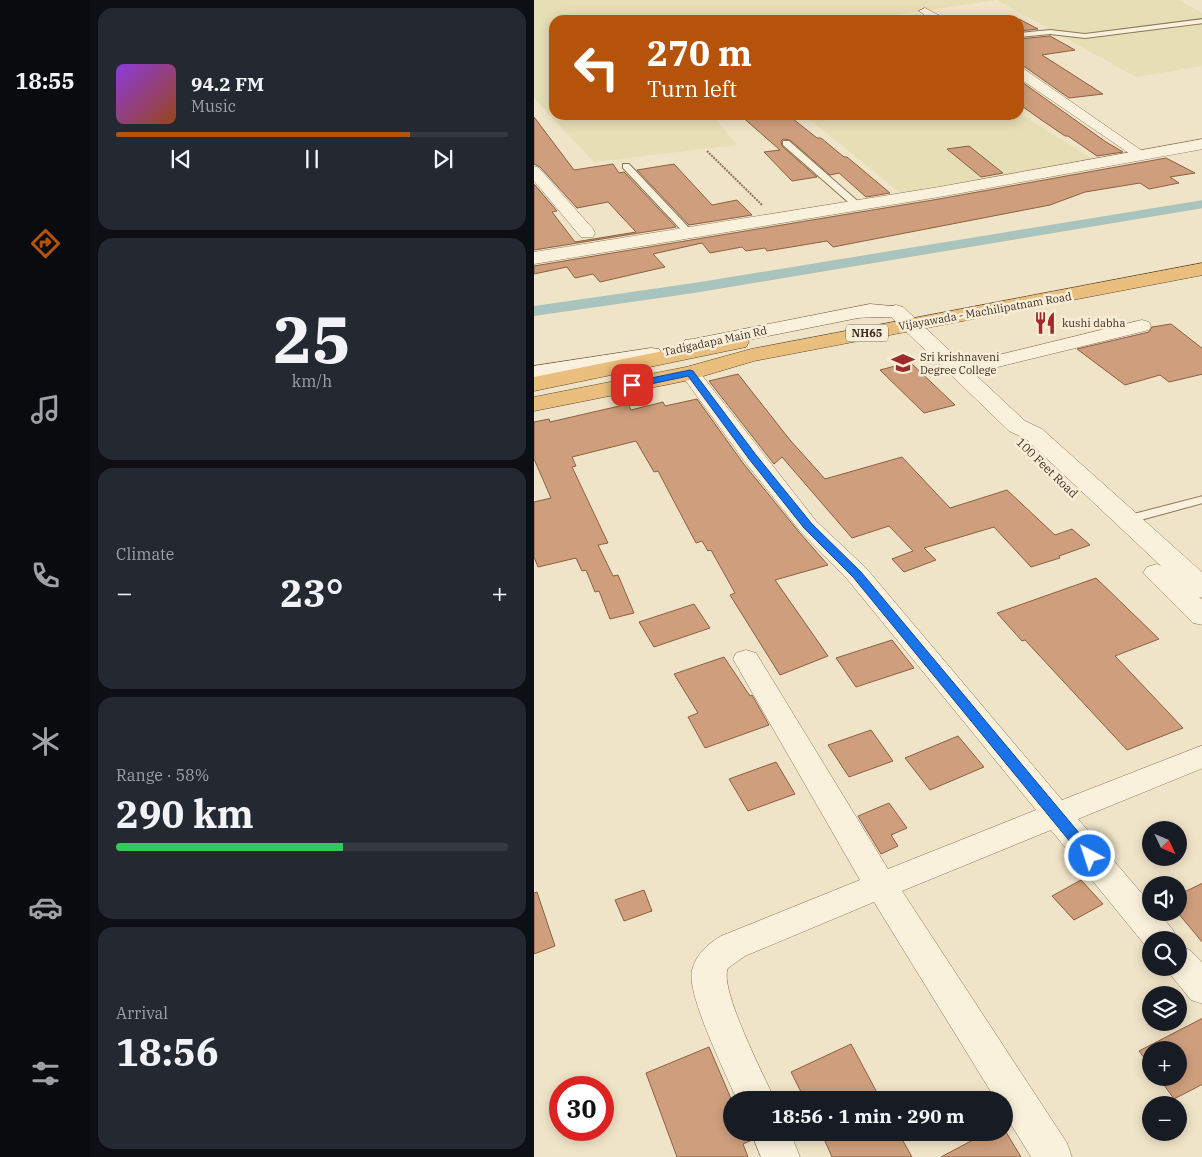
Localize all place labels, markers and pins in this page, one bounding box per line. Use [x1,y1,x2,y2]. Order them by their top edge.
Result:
restaurant icon: kushi dabha [1032,310,1058,336]
place label: kushi dabha [1062,316,1125,330]
school or university icon: Sri krishnaveni Degree College [890,350,916,376]
place label: Sri krishnaveni Degree College [920,350,1000,377]
pin [611,364,653,406]

